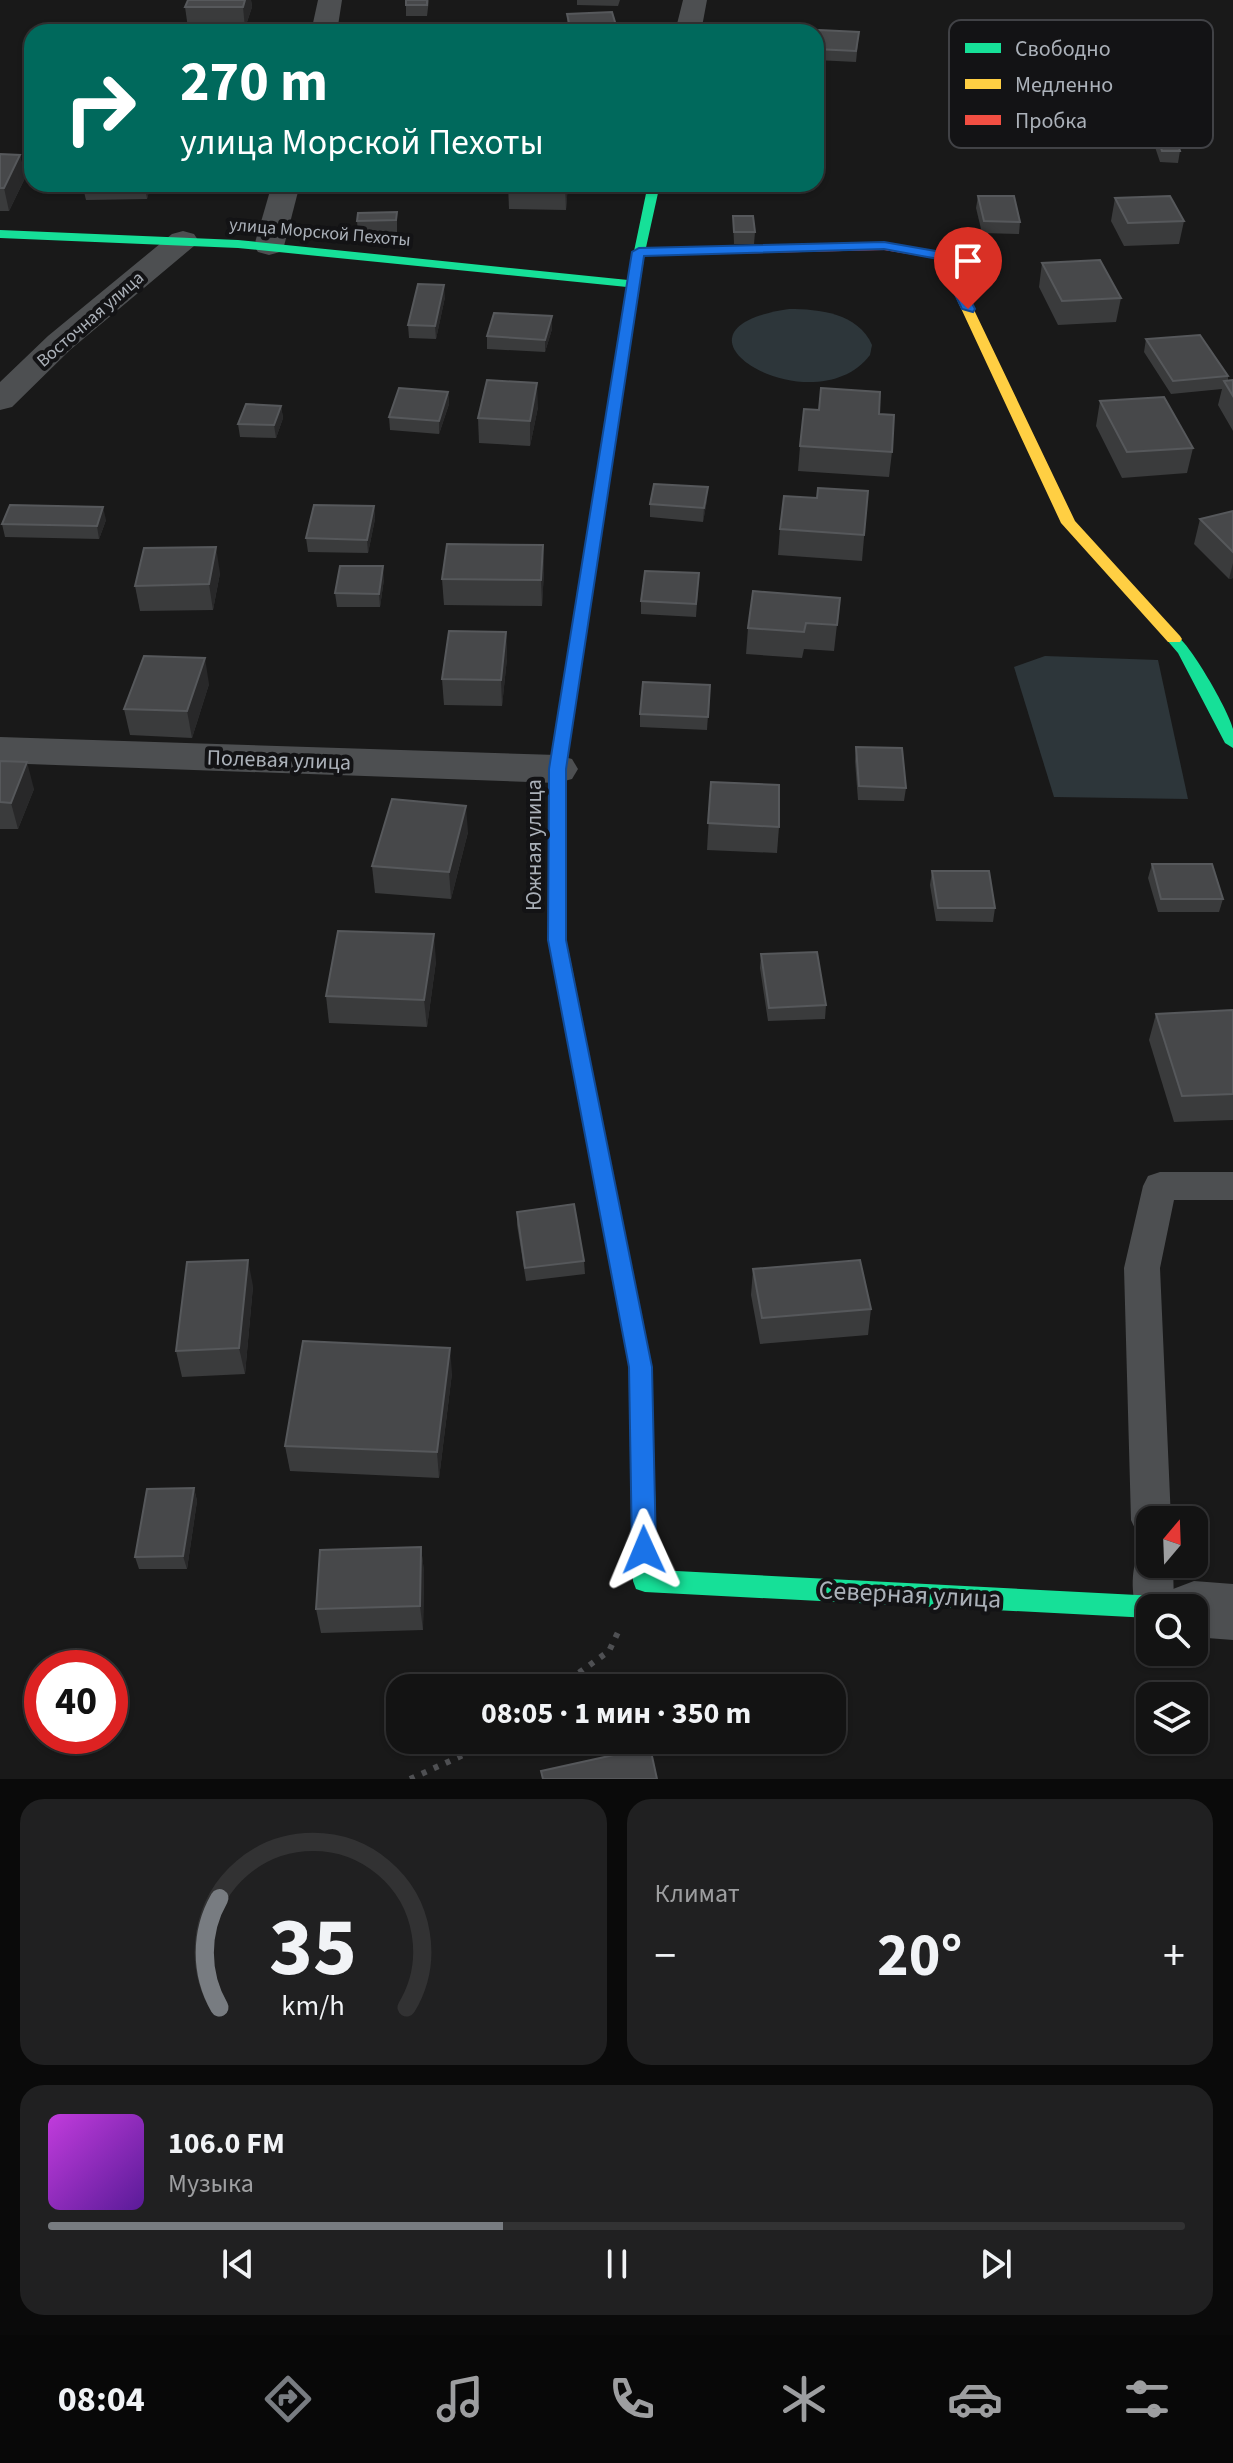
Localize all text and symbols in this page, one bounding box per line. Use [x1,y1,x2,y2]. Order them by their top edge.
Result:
legend [949,20,1213,148]
text: Свободно [1015,33,1111,65]
text: 270 m [180,43,328,122]
icon: right [48,56,152,160]
text: Медленно [1015,69,1113,101]
text: Пробка [1015,105,1087,137]
text: улица Морской Пехоты [180,117,544,168]
street label: улица Морской Пехоты [228,212,412,253]
pin [934,227,1002,309]
icon: arrive [946,239,990,283]
street label: Восточная улица [31,266,149,373]
street label: Полевая улица [206,741,352,779]
street label: Южная улица [518,779,550,911]
north arrow [1136,1506,1208,1578]
map controls [1136,1506,1208,1754]
position arrow [602,1508,686,1592]
street label: Северная улица [818,1571,1002,1618]
button: search [1136,1594,1208,1666]
speed limit sign: 40 [24,1650,128,1754]
button: layers [1136,1682,1208,1754]
text: 08:05 · 1 мин · 350 m [481,1692,751,1735]
text: Климат [655,1875,740,1912]
text: 35 [269,1889,357,2007]
text: 20° [877,1914,962,1999]
text: − [655,1925,676,1988]
text: + [1163,1925,1185,1988]
text: km/h [282,1986,345,2026]
text: 106.0 FM [168,2122,285,2165]
text: Музыка [168,2165,254,2202]
icon: previous [216,2242,260,2286]
icon: pause [595,2242,639,2286]
icon: next [974,2242,1018,2286]
icon: directions [260,2371,316,2427]
icon: music [432,2371,488,2427]
icon: phone [604,2371,660,2427]
icon: climate [776,2371,832,2427]
icon: car [947,2371,1003,2427]
icon: filters [1119,2371,1175,2427]
text: 08:04 [58,2374,145,2425]

